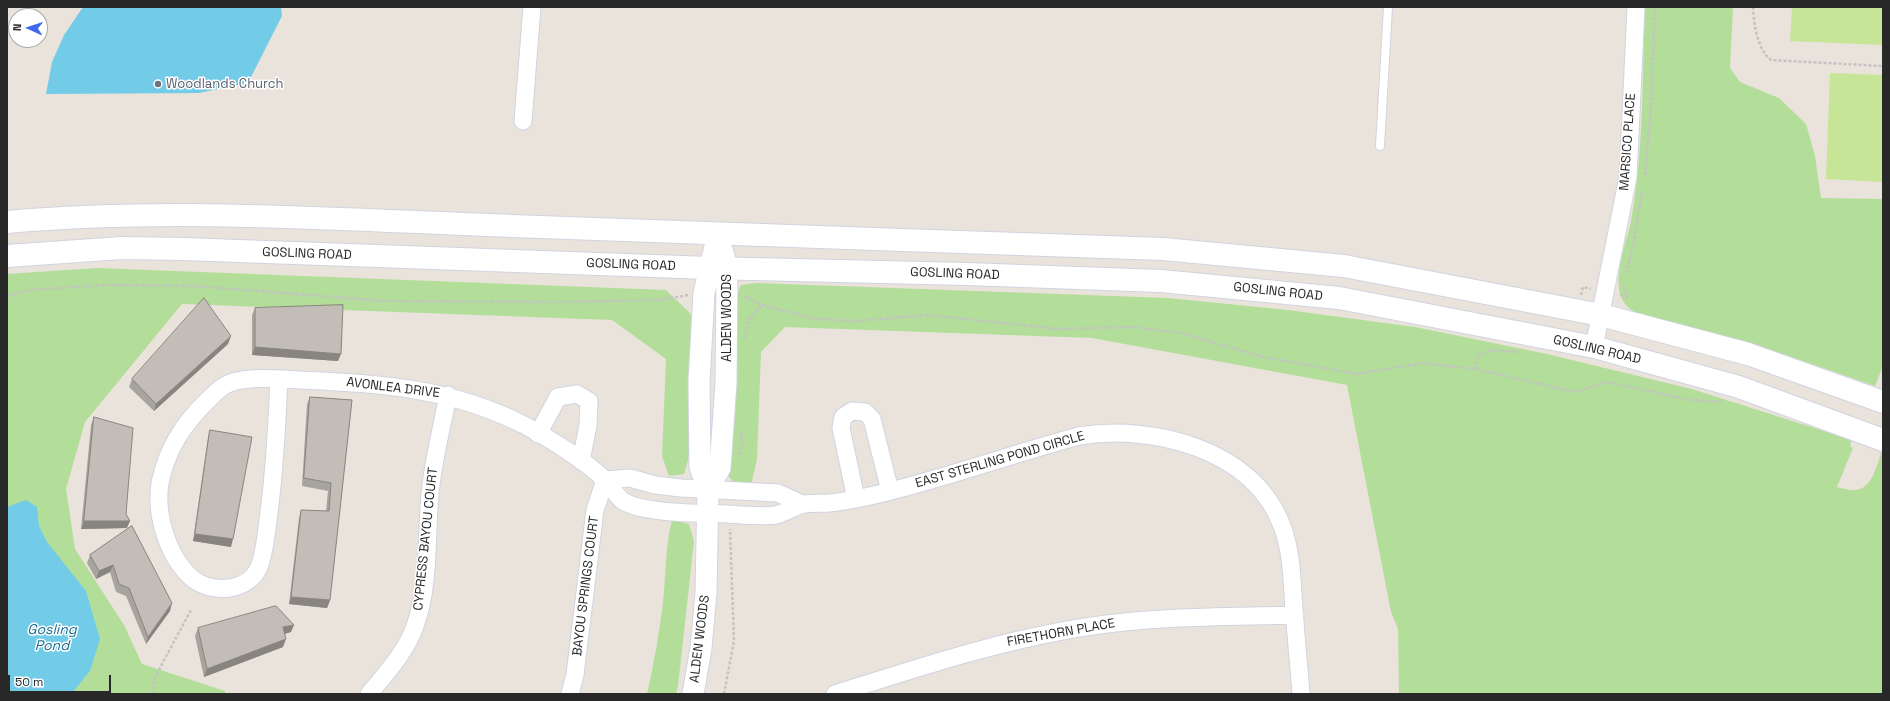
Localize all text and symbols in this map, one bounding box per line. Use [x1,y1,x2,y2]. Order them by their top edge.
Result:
north arrow [8,8,48,48]
text: N [10,23,24,31]
place label: Woodlands Church [166,76,283,92]
marker: Woodlands Church [153,79,163,89]
street label: MARSICO PLACE [1617,93,1639,191]
street label: GOSLING ROAD [262,245,352,263]
street label: GOSLING ROAD [586,256,676,274]
street label: GOSLING ROAD [910,265,1000,283]
street label: ALDEN WOODS [719,274,735,362]
street label: GOSLING ROAD [1233,280,1323,304]
street label: GOSLING ROAD [1552,332,1642,368]
street label: AVONLEA DRIVE [345,375,441,401]
street label: EAST STERLING POND CIRCLE [914,428,1086,492]
street label: CYPRESS BAYOU COURT [411,467,441,611]
street label: BAYOU SPRINGS COURT [570,515,602,657]
street label: ALDEN WOODS [687,594,713,684]
street label: FIRETHORN PLACE [1006,616,1116,650]
water label: Gosling Pond [27,622,77,654]
scale bar [10,667,113,693]
text: 50 m [15,674,43,690]

